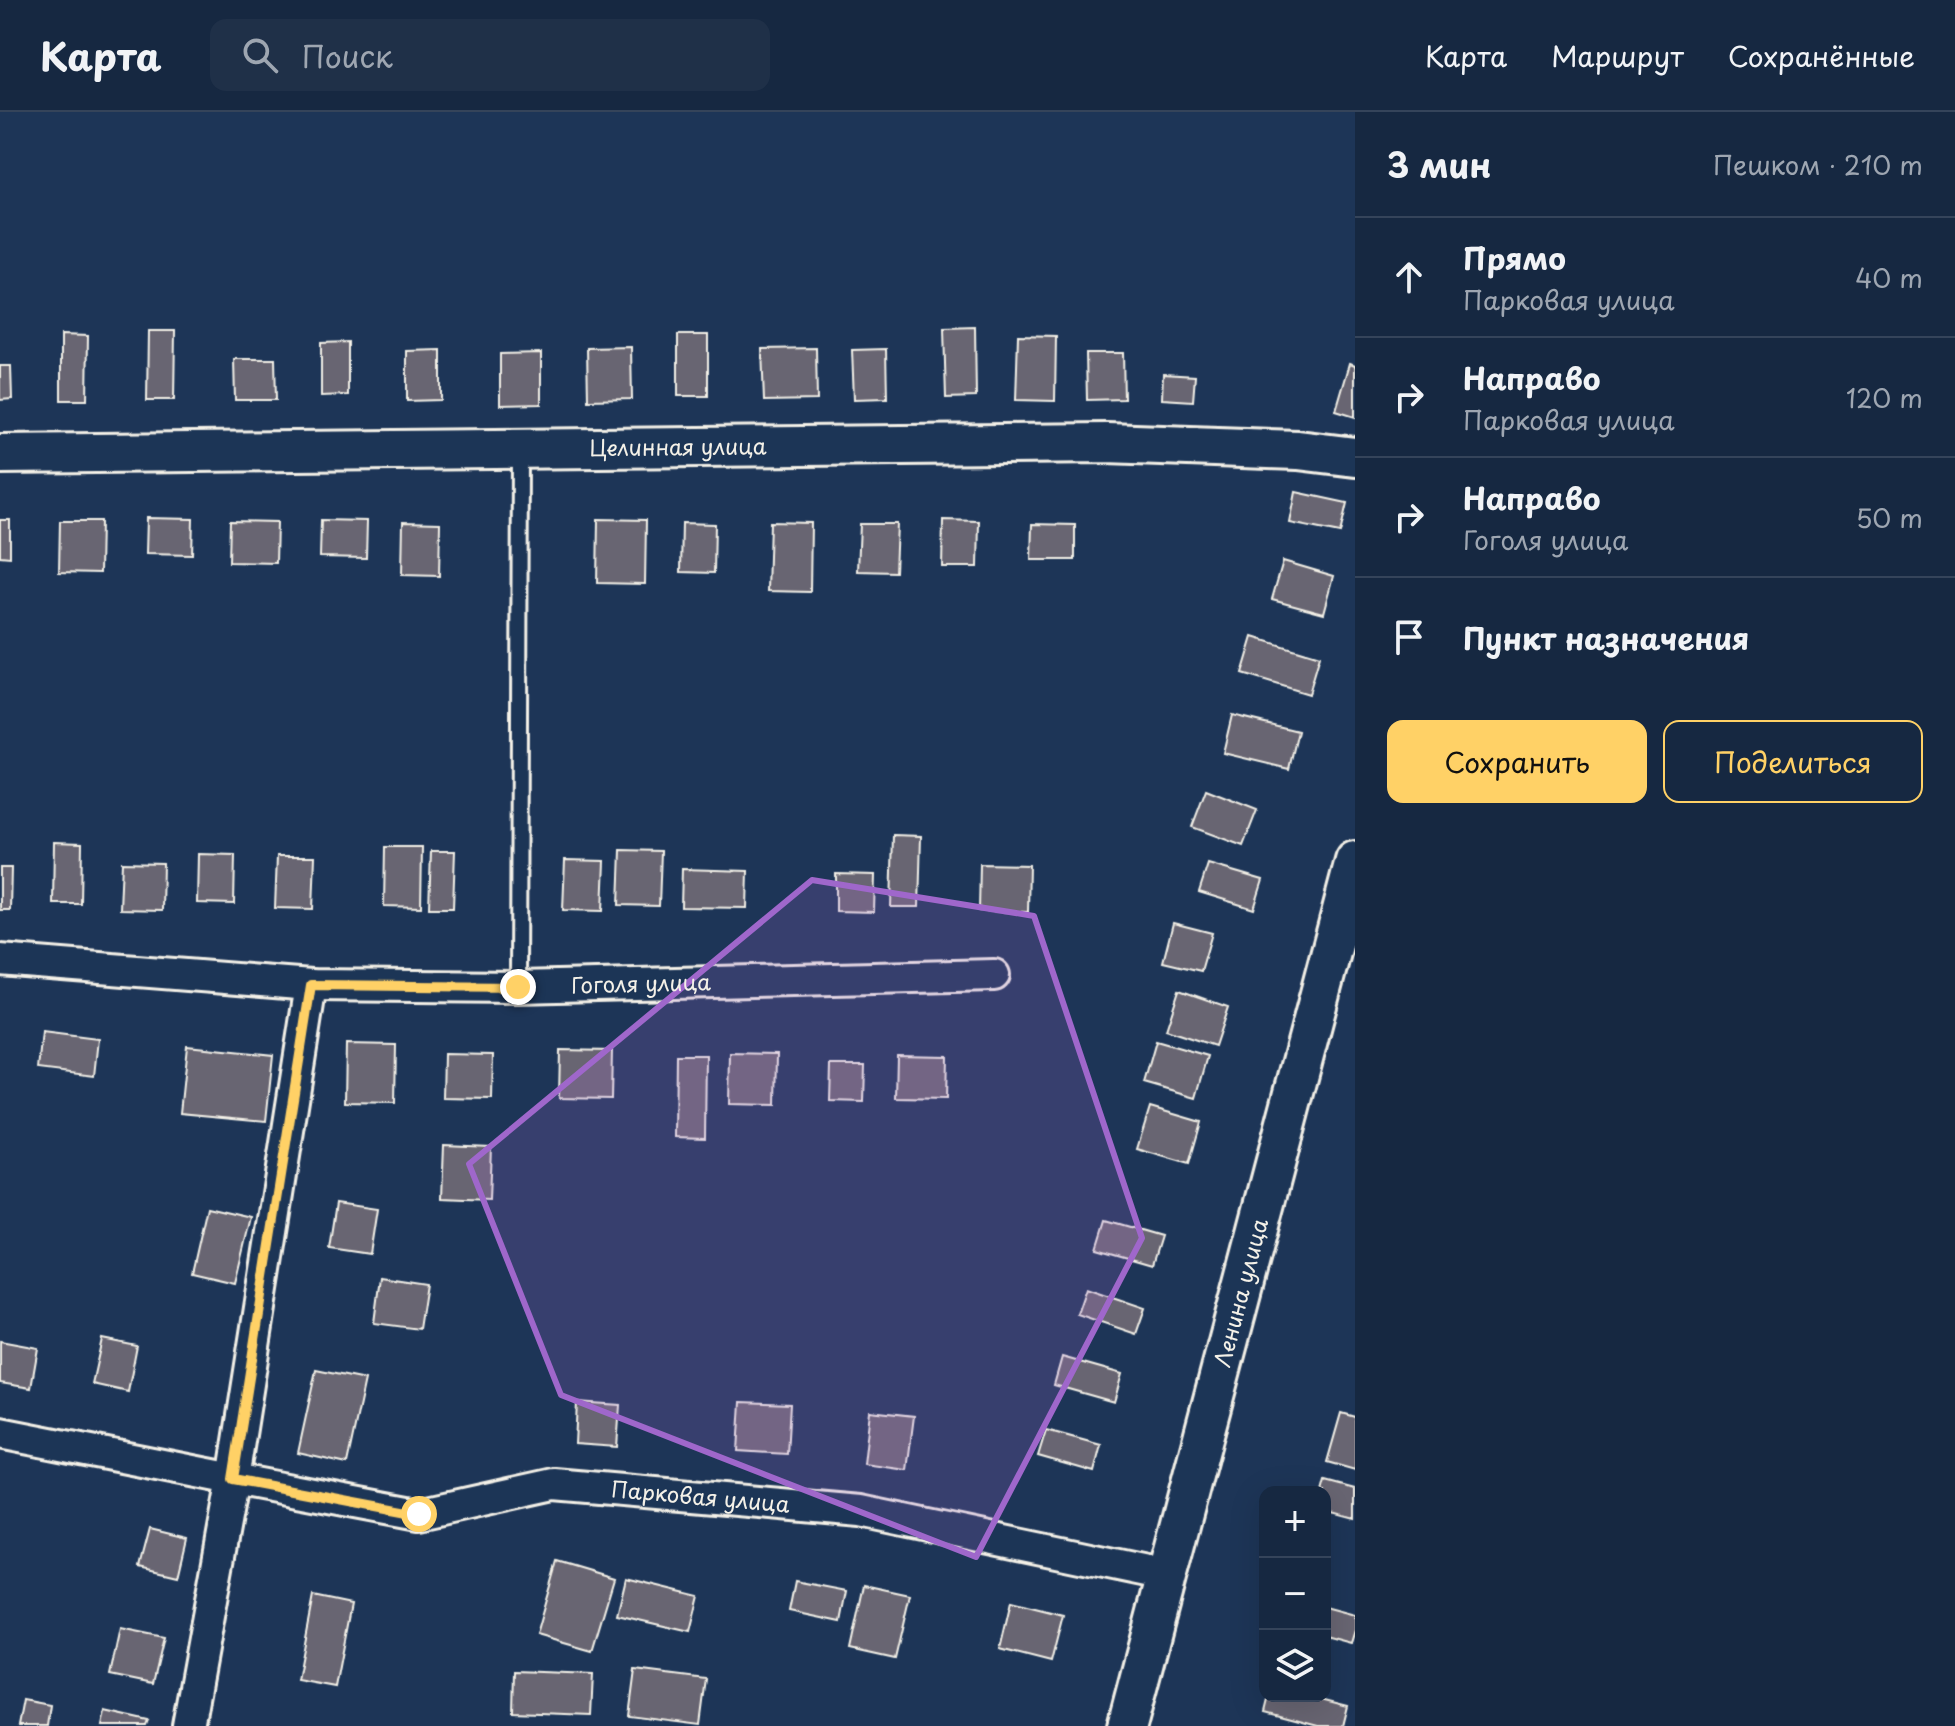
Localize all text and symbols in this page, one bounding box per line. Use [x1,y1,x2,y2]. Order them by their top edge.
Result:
search box [210,19,770,91]
text: Карта [40,27,162,84]
icon: search [238,33,282,77]
text: Поиск [302,33,393,78]
text: Карта [1425,34,1507,77]
text: Маршрут [1551,34,1684,77]
text: Сохранённые [1728,34,1915,77]
text: 3 мин [1387,138,1491,190]
text: Пешком · 210 m [1713,145,1923,184]
text: Прямо [1463,235,1566,280]
icon: ahead [1387,255,1431,299]
text: 40 m [1855,258,1923,297]
text: Парковая улица [1463,280,1675,319]
text: Направо [1463,355,1601,400]
icon: right [1387,375,1431,419]
text: 120 m [1846,378,1923,417]
text: Парковая улица [1463,400,1675,439]
street label: Целинная улица [589,428,767,463]
text: Направо [1463,475,1601,520]
icon: right [1387,495,1431,539]
text: 50 m [1856,498,1923,537]
text: Гоголя улица [1463,520,1628,559]
icon: arrive [1387,615,1431,659]
text: Пункт назначения [1463,615,1749,660]
button: Сохранить [1387,720,1647,803]
button: Поделиться [1663,720,1923,803]
street label: Гоголя улица [571,964,711,1001]
route end [500,969,536,1005]
street label: Ленина улица [1204,1214,1275,1370]
street label: Парковая улица [610,1471,791,1520]
map controls [1259,1486,1331,1702]
button: + [1259,1486,1331,1558]
route start [401,1496,437,1532]
button: − [1259,1558,1331,1630]
button: layers [1259,1630,1331,1702]

